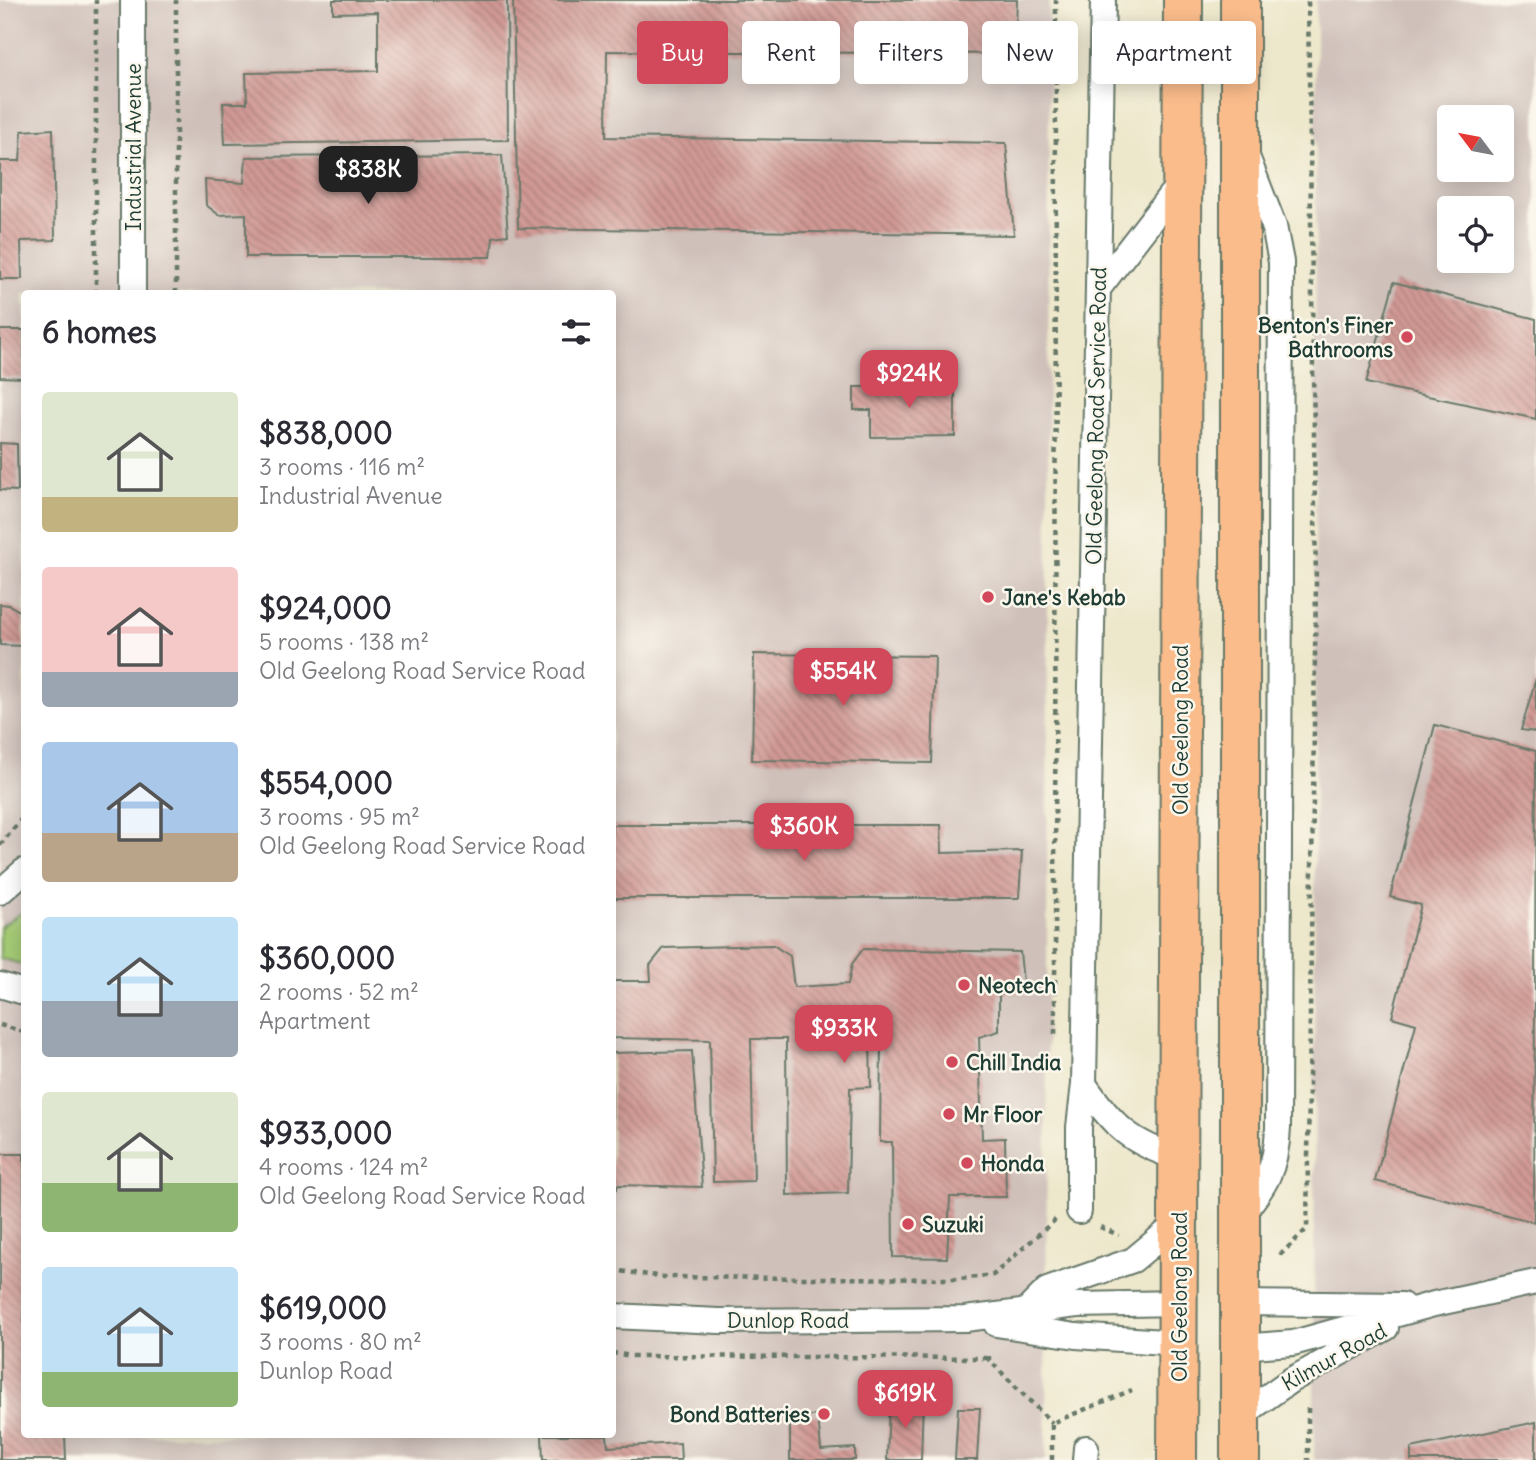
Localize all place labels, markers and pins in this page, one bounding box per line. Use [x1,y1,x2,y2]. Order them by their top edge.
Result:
pin: $838K [319,146,417,206]
place label: Benton's Finer Bathrooms [1258,312,1393,363]
marker: Benton's Finer Bathrooms [1399,329,1415,345]
pin: $924K [860,350,958,410]
place label: Jane's Kebab [1002,584,1126,611]
marker: Jane's Kebab [980,589,996,605]
pin: $554K [794,648,892,708]
pin: $360K [755,804,853,863]
place label: Neotech [978,972,1056,999]
marker: Neotech [956,977,972,993]
pin: $933K [795,1006,893,1065]
place label: Chill India [966,1049,1061,1076]
marker: Chill India [944,1054,960,1070]
place label: Mr Floor [963,1101,1043,1128]
marker: Mr Floor [941,1106,957,1122]
place label: Honda [981,1150,1044,1177]
marker: Honda [959,1155,975,1171]
place label: Suzuki [922,1211,984,1238]
marker: Suzuki [900,1216,916,1232]
pin: $619K [856,1370,954,1430]
place label: Bond Batteries [670,1401,810,1428]
marker: Bond Batteries [816,1406,832,1422]

